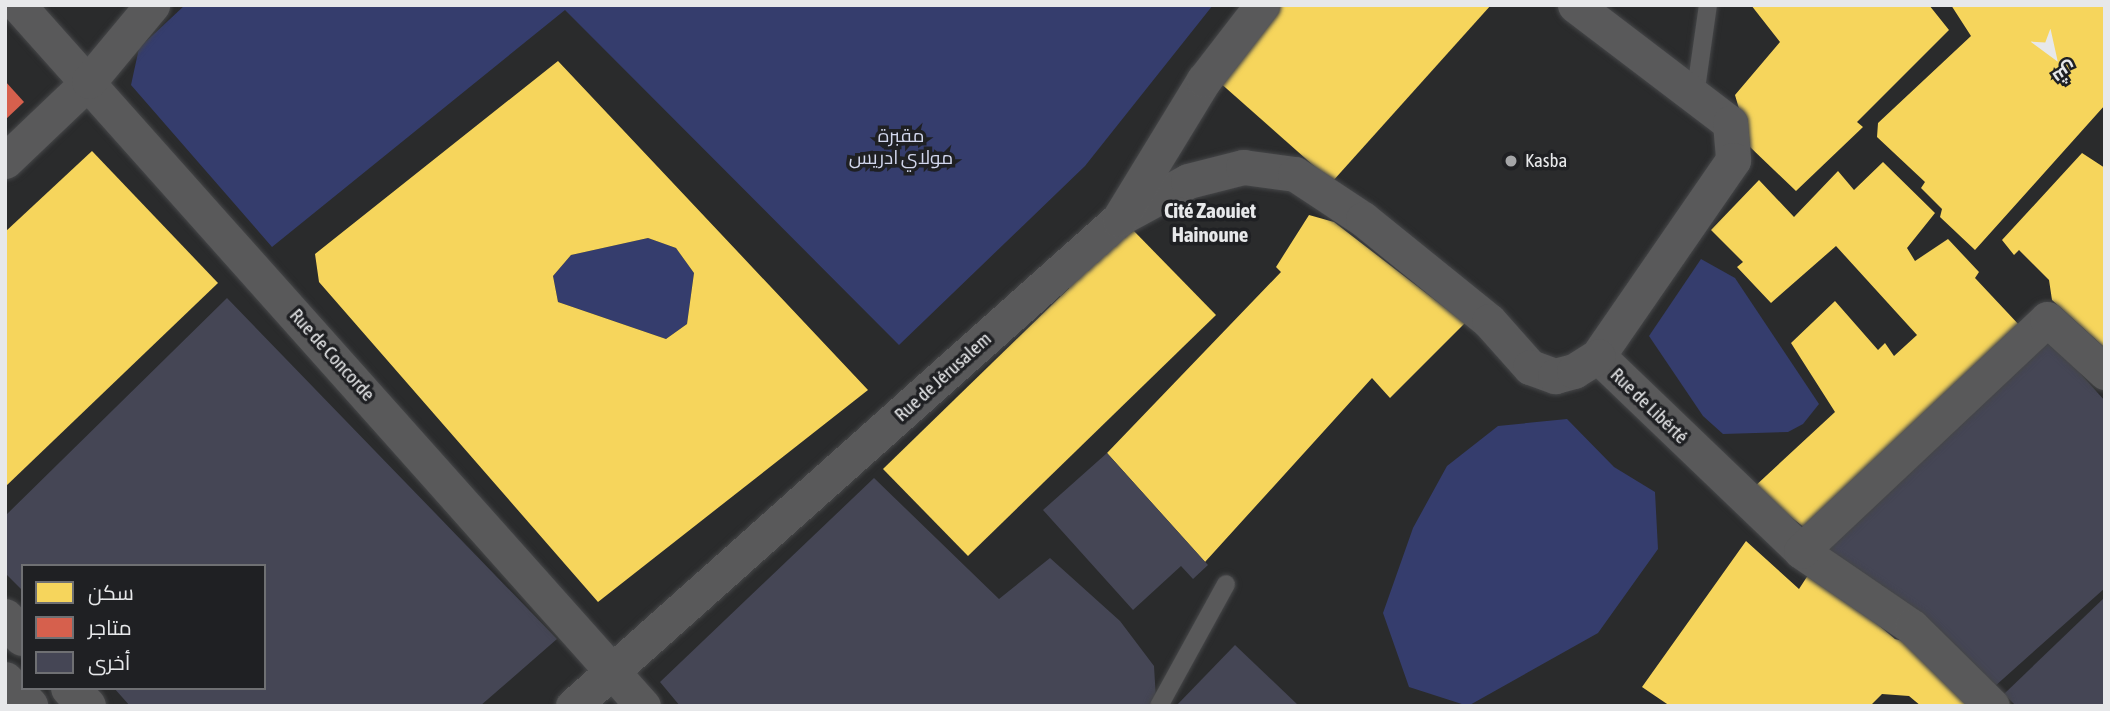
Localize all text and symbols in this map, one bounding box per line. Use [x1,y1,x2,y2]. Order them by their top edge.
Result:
north arrow [2019,21,2089,91]
text: ش [2049,58,2082,89]
park label: مقبرة مولاي ادريس [849,125,953,169]
place label: Kasba [1525,150,1567,172]
marker: Kasba [1503,153,1519,169]
district label: Cité Zaouiet Hainoune [1164,197,1256,247]
street label: Rue de Concorde [285,304,379,406]
street label: Rue de Jérusalem [890,328,996,426]
street label: Rue de Libérté [1606,363,1692,449]
legend [21,564,266,690]
text: سكن [88,580,134,604]
text: متاجر [88,615,132,639]
text: أخرى [88,650,130,674]

